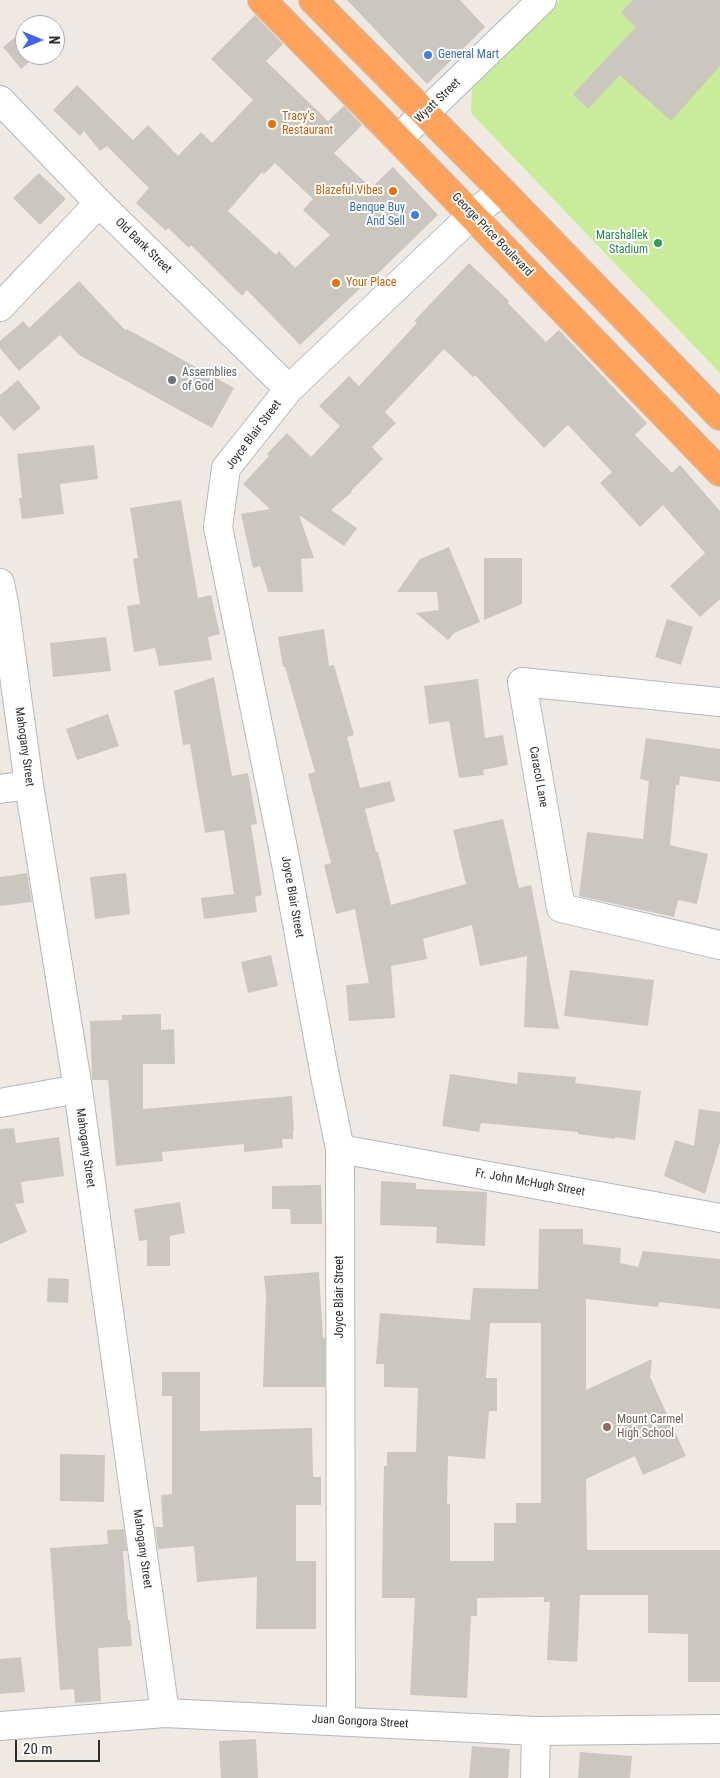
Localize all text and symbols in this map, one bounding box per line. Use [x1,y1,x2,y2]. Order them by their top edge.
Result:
north arrow [15,15,65,65]
text: N [46,36,62,44]
place label: General Mart [438,48,499,62]
marker: General Mart [422,49,434,61]
street label: Wyatt Street [412,76,464,126]
place label: Tracy's Restaurant [282,110,333,138]
marker: Tracy's Restaurant [266,118,278,130]
place label: Blazeful Vibes [316,184,383,198]
marker: Blazeful Vibes [387,185,399,197]
street label: George Price Boulevard [448,190,536,280]
place label: Benque Buy And Sell [349,201,405,229]
marker: Benque Buy And Sell [409,209,421,221]
street label: Old Bank Street [112,215,174,277]
place label: Marshallek Stadium [596,229,648,257]
marker: Marshallek Stadium [652,237,664,249]
place label: Your Place [346,276,396,290]
marker: Your Place [330,277,342,289]
place label: Assemblies of God [182,366,237,394]
marker: Assemblies of God [166,374,178,386]
street label: Joyce Blair Street [223,398,285,472]
street label: Mahogany Street [11,706,37,788]
street label: Caracol Lane [526,745,550,809]
street label: Joyce Blair Street [278,855,306,939]
street label: Mahogany Street [72,1107,98,1189]
street label: Fr. John McHugh Street [474,1166,586,1200]
street label: Joyce Blair Street [333,1256,347,1338]
place label: Mount Carmel High School [617,1413,684,1441]
marker: Mount Carmel High School [601,1421,613,1433]
street label: Mahogany Street [129,1508,155,1590]
street label: Juan Gongora Street [311,1712,409,1732]
scale bar [18,1730,102,1762]
text: 20 m [23,1740,53,1758]

